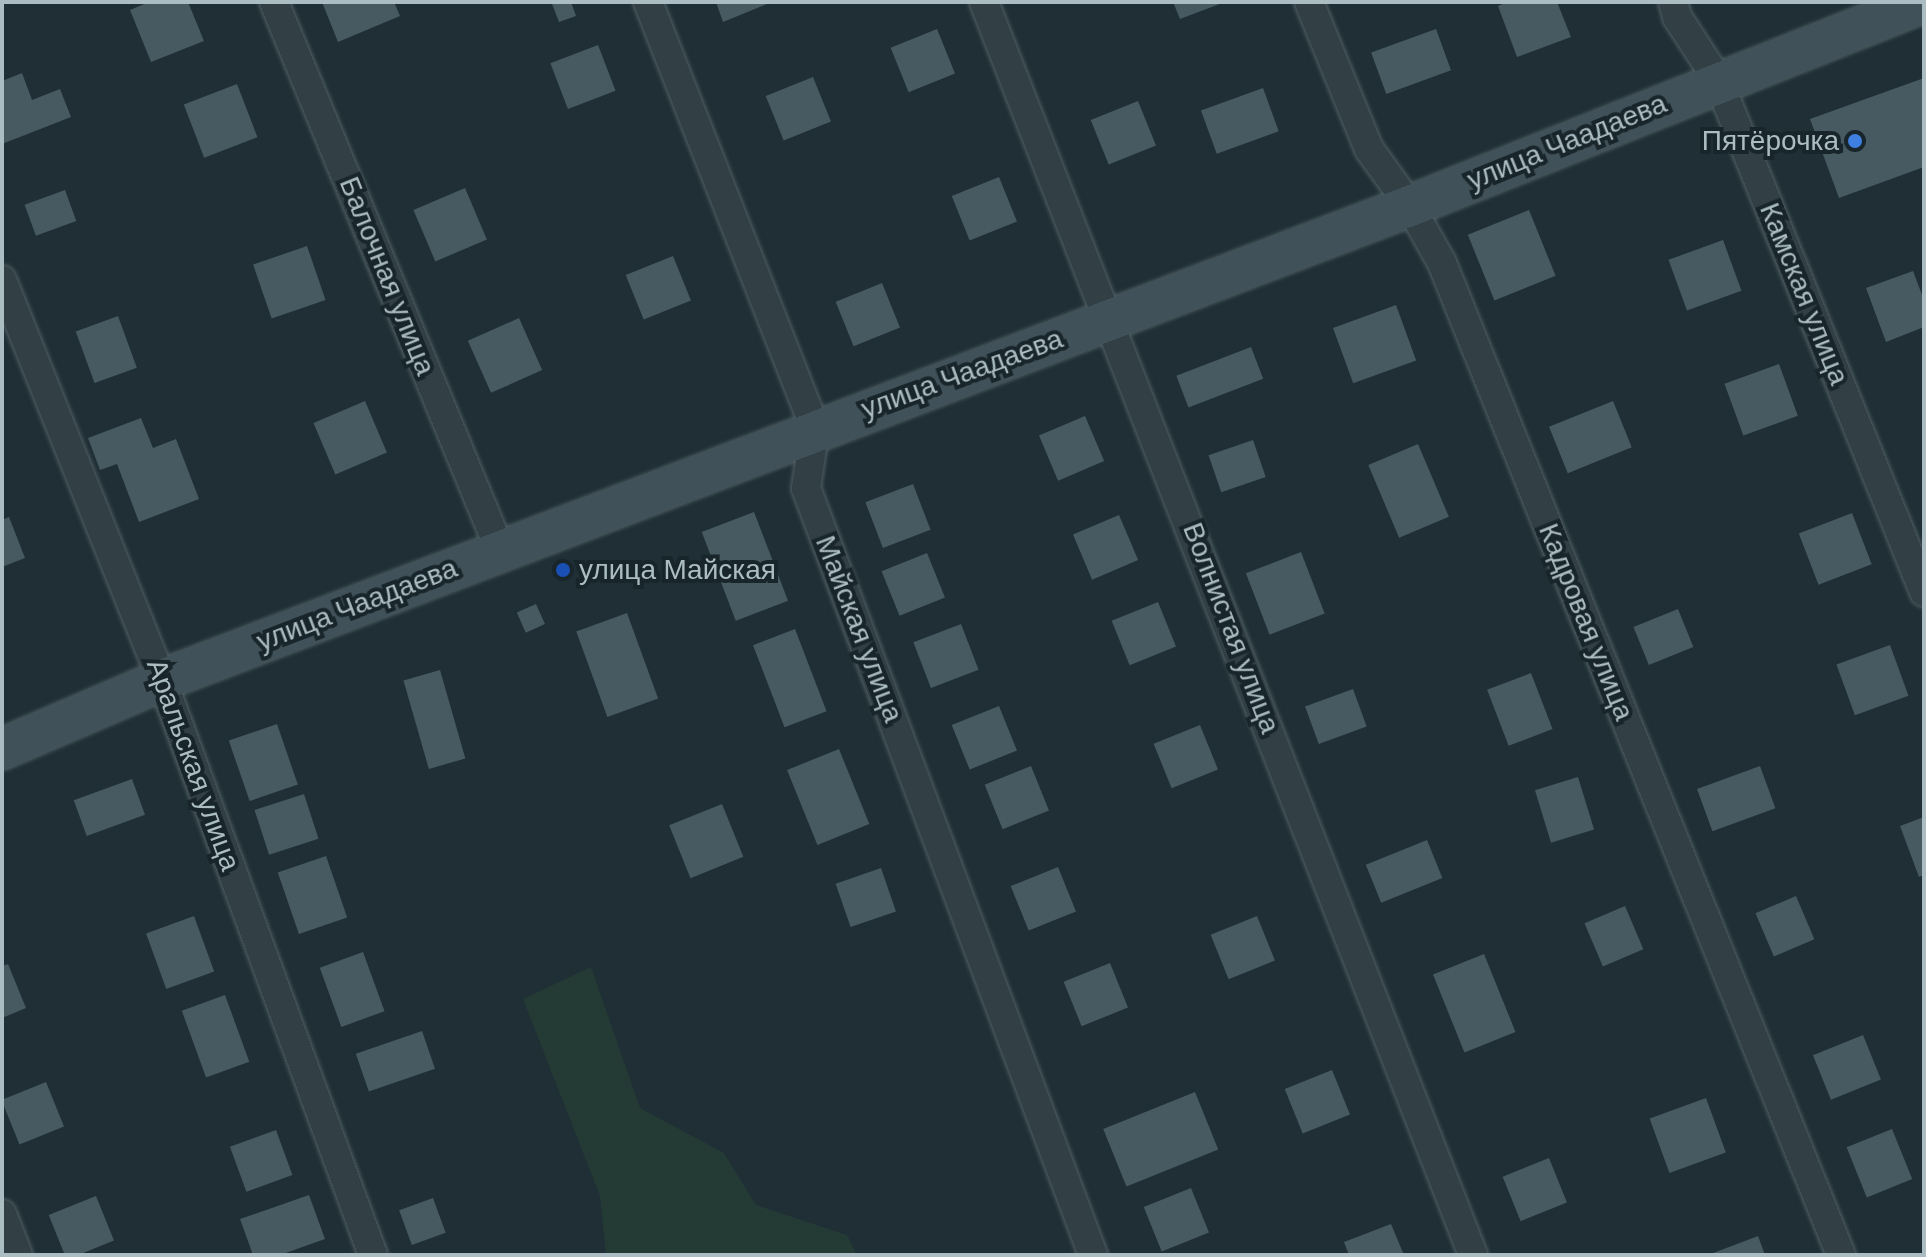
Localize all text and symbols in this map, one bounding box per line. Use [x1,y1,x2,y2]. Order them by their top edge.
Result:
street label: улица Чаадаева [1462,87,1672,197]
place label: Пятёрочка [1702,124,1839,158]
marker: Пятёрочка [1846,132,1864,150]
street label: Балочная улица [332,172,442,380]
street label: Камская улица [1752,198,1856,390]
street label: улица Чаадаева [857,322,1067,426]
street label: Волнистая улица [1175,518,1287,738]
street label: Кадровая улица [1531,519,1641,725]
street label: Майская улица [808,531,910,727]
street label: улица Чаадаева [252,551,462,659]
place label: улица Майская [579,553,776,587]
marker: улица Майская [554,561,572,579]
street label: Аральская улица [139,655,247,875]

